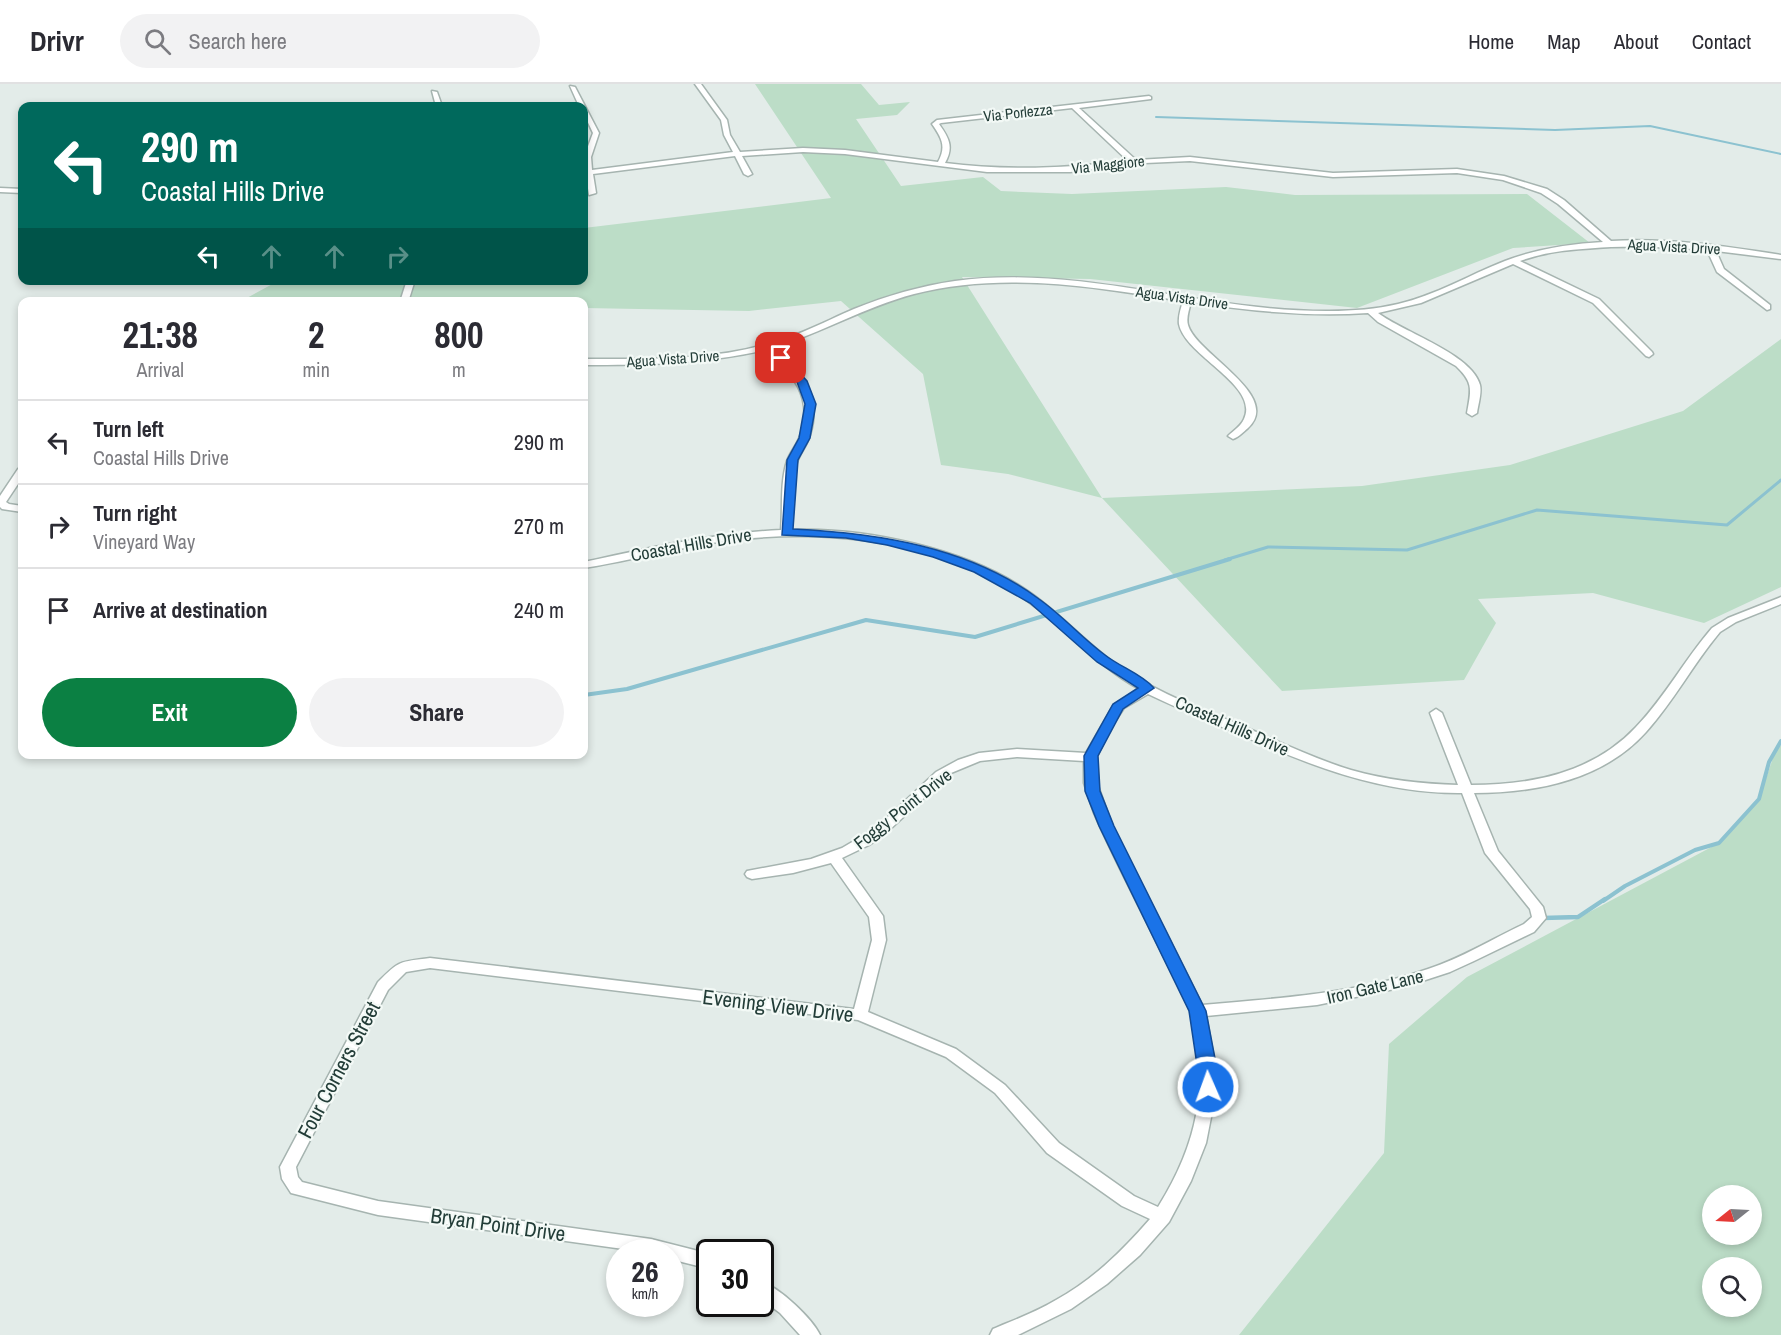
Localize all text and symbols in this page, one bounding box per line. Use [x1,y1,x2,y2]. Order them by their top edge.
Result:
search box [120,14,540,68]
text: Drivr [30,22,84,60]
icon: search [141,25,174,58]
text: Search here [189,26,287,56]
text: Home [1468,27,1514,56]
text: Map [1547,27,1581,56]
text: About [1614,27,1659,56]
text: Contact [1692,27,1751,56]
street label: Via Porlezza [982,98,1054,127]
text: 290 m [141,119,239,175]
icon: left [42,126,120,204]
street label: Via Maggiore [1070,150,1146,179]
text: Coastal Hills Drive [141,173,324,209]
street label: Agua Vista Drive [1626,234,1721,259]
icon: left [192,240,225,273]
icon: ahead [255,240,288,273]
icon: ahead [318,240,351,273]
icon: right [381,240,414,273]
street label: Agua Vista Drive [1134,281,1230,314]
text: 21:38 [122,311,198,359]
text: 2 [308,311,324,359]
text: 800 [434,311,484,359]
pin [755,332,806,383]
icon: arrive [764,341,797,374]
street label: Agua Vista Drive [625,345,720,372]
text: Arrival [137,356,184,383]
text: min [302,356,330,383]
text: m [452,356,466,383]
text: Turn left [93,414,164,444]
icon: left [42,426,75,459]
text: 290 m [514,427,564,457]
text: Coastal Hills Drive [93,444,229,471]
text: Turn right [93,498,177,528]
icon: right [42,510,75,543]
text: 270 m [514,511,564,541]
street label: Coastal Hills Drive [629,522,753,567]
text: Vineyard Way [93,528,195,555]
icon: arrive [42,594,75,627]
text: Arrive at destination [93,595,267,625]
text: 240 m [514,595,564,625]
button: Exit [42,678,297,747]
button: Share [309,678,564,747]
street label: Coastal Hills Drive [1171,689,1293,762]
street label: Foggy Point Drive [848,762,957,855]
street label: Iron Gate Lane [1324,963,1426,1010]
street label: Evening View Drive [701,982,855,1029]
street label: Four Corners Street [290,996,387,1143]
position arrow [1176,1055,1240,1119]
north arrow [1702,1185,1762,1245]
map controls [1702,1185,1762,1317]
street label: Bryan Point Drive [429,1201,567,1248]
speed limit sign: 30 [696,1239,774,1317]
text: 26 [631,1251,659,1291]
button: search [1702,1257,1762,1317]
text: km/h [632,1283,658,1304]

